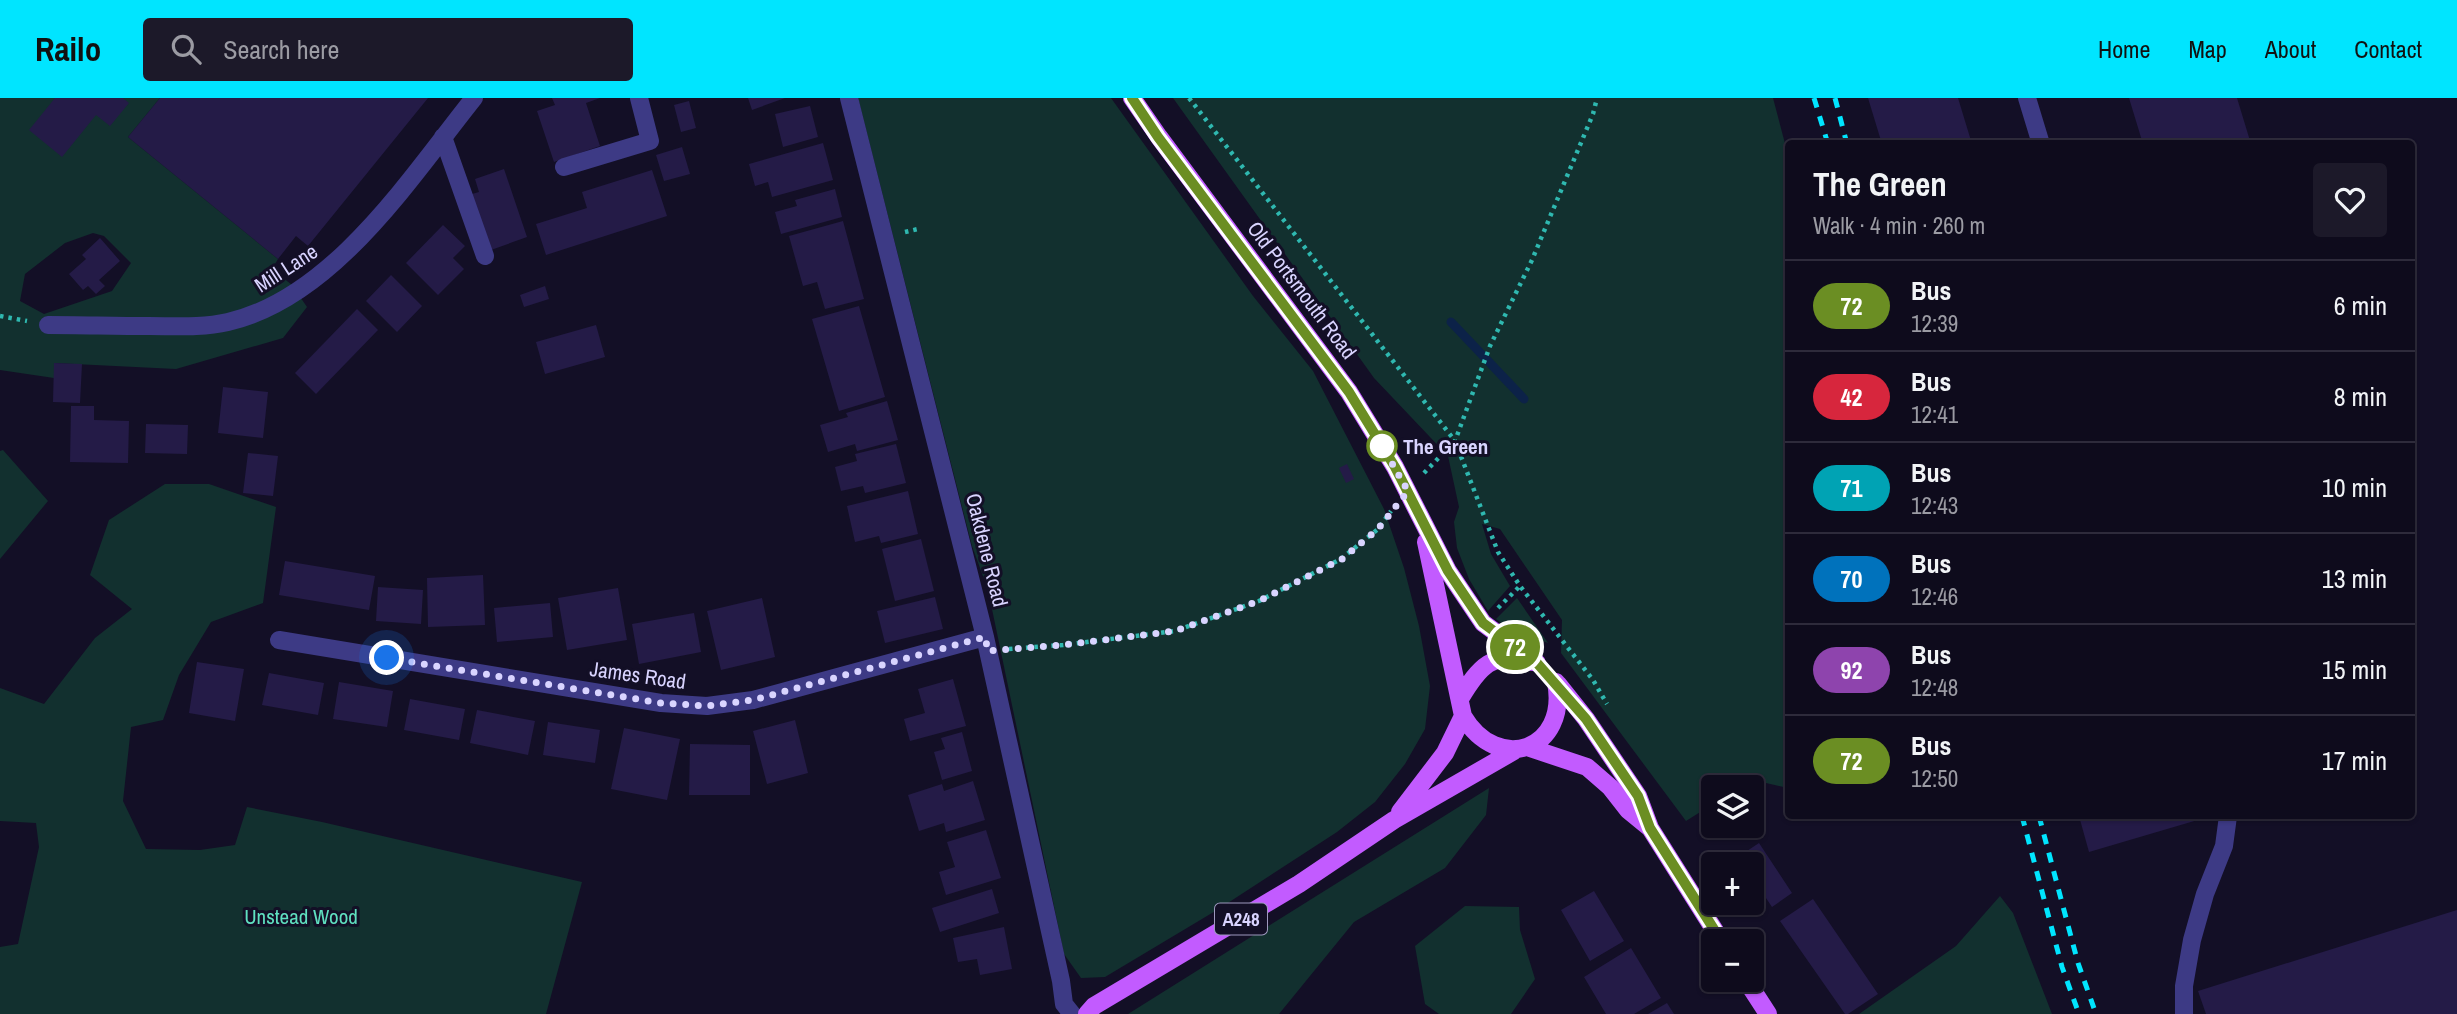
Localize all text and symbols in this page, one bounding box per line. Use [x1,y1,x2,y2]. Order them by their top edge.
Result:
search box [143,18,633,81]
text: Railo [35,27,101,71]
icon: search [167,30,205,68]
text: Search here [223,32,339,67]
text: Home [2098,33,2150,65]
text: Map [2188,33,2227,65]
text: About [2265,33,2316,65]
text: Contact [2354,33,2422,65]
text: The Green [1813,162,1947,206]
button: heart [2313,163,2387,237]
text: Walk · 4 min · 260 m [1813,210,1985,241]
street label: Old Portsmouth Road [1241,215,1363,365]
street label: Mill Lane [249,237,323,299]
text: Bus [1911,273,1951,308]
text: 6 min [2334,288,2387,323]
text: 72 [1841,290,1862,322]
text: 12:39 [1911,308,1958,339]
text: Bus [1911,364,1951,399]
text: 8 min [2334,379,2387,414]
text: 42 [1841,381,1862,413]
text: 12:41 [1911,399,1958,430]
marker: The Green [1367,431,1397,461]
place label: The Green [1403,432,1488,461]
text: Bus [1911,455,1951,490]
text: 10 min [2322,470,2387,505]
text: 71 [1841,472,1862,504]
street label: Oakdene Road [959,490,1015,610]
text: 12:43 [1911,490,1958,521]
text: Bus [1911,546,1951,581]
text: 13 min [2322,561,2387,596]
text: 70 [1841,563,1862,595]
text: 12:46 [1911,581,1958,612]
line badge: 72 [1484,624,1546,670]
text: 72 [1504,631,1526,663]
text: Bus [1911,637,1951,672]
your location [369,640,404,675]
text: 15 min [2322,652,2387,687]
street label: James Road [588,654,688,696]
text: 92 [1841,654,1862,686]
text: 12:48 [1911,672,1958,703]
text: Bus [1911,728,1951,763]
text: 17 min [2322,743,2387,778]
text: 72 [1841,745,1862,777]
text: 12:50 [1911,763,1958,794]
map controls [1701,775,1764,992]
button: layers [1701,775,1764,838]
button: + [1701,852,1764,915]
park label: Unstead Wood [244,902,358,931]
road number: A248 [1215,904,1267,934]
button: − [1701,929,1764,992]

